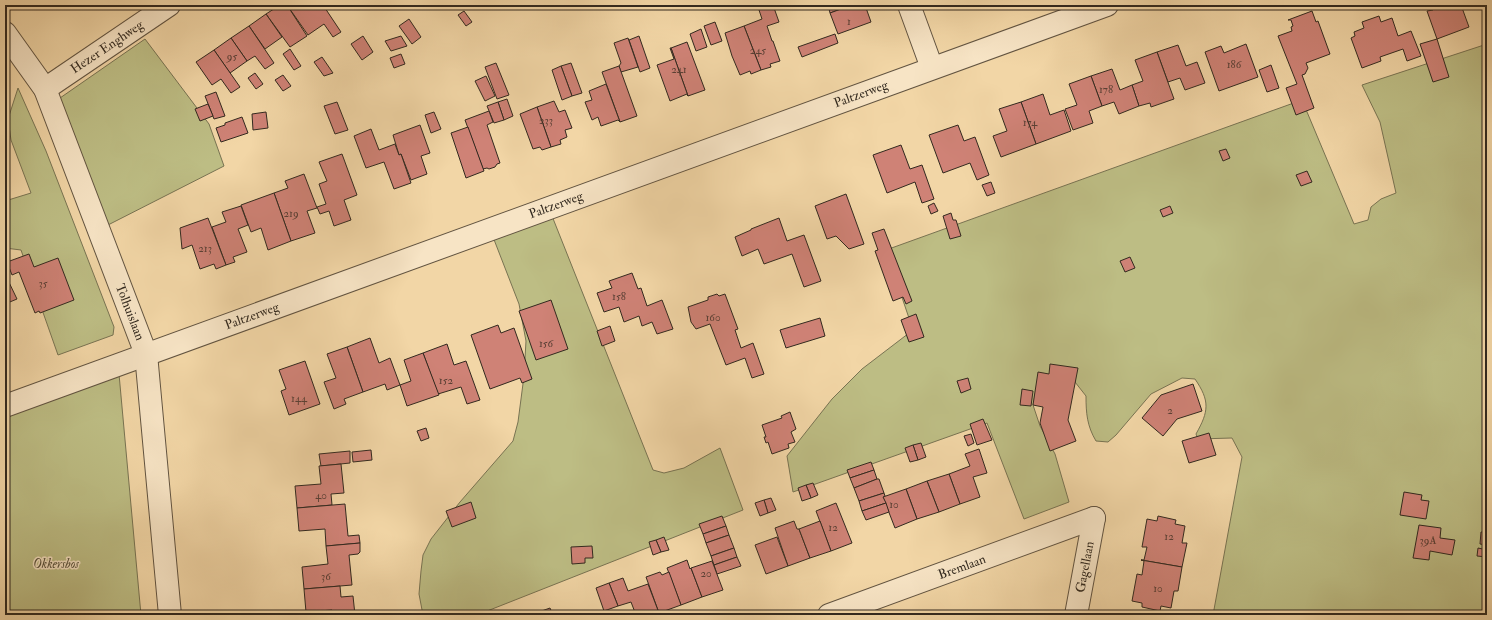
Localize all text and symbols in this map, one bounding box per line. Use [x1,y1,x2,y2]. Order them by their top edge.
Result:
house number: 1 [847,15,851,28]
street label: Hezer Enghweg [68,17,147,77]
house number: 245 [750,44,766,57]
house number: 95 [226,50,237,63]
house number: 186 [1227,58,1243,71]
house number: 241 [671,63,687,76]
street label: Paltzerweg [832,77,891,111]
house number: 178 [1099,83,1113,96]
house number: 233 [539,114,553,127]
house number: 174 [1023,116,1038,129]
street label: Paltzerweg [527,188,586,222]
house number: 219 [283,207,299,220]
house number: 213 [198,242,212,255]
house number: 35 [38,277,48,290]
street label: Tolhuislaan [112,281,148,343]
house number: 158 [612,290,626,303]
street label: Paltzerweg [223,299,282,333]
house number: 160 [705,311,721,324]
house number: 156 [539,337,555,350]
house number: 152 [439,374,454,387]
house number: 144 [291,392,308,405]
house number: 2 [1167,404,1173,417]
house number: 40 [315,489,327,502]
house number: 10 [889,498,899,511]
house number: 12 [828,521,838,534]
house number: 12 [1164,530,1174,543]
house number: 39A [1420,534,1436,547]
street label: Gagellaan [1072,540,1098,594]
street label: Bremlaan [936,551,988,583]
park label: Okkersbos [33,556,79,572]
house number: 20 [700,567,712,580]
house number: 36 [321,570,332,583]
house number: 10 [1153,582,1163,595]

